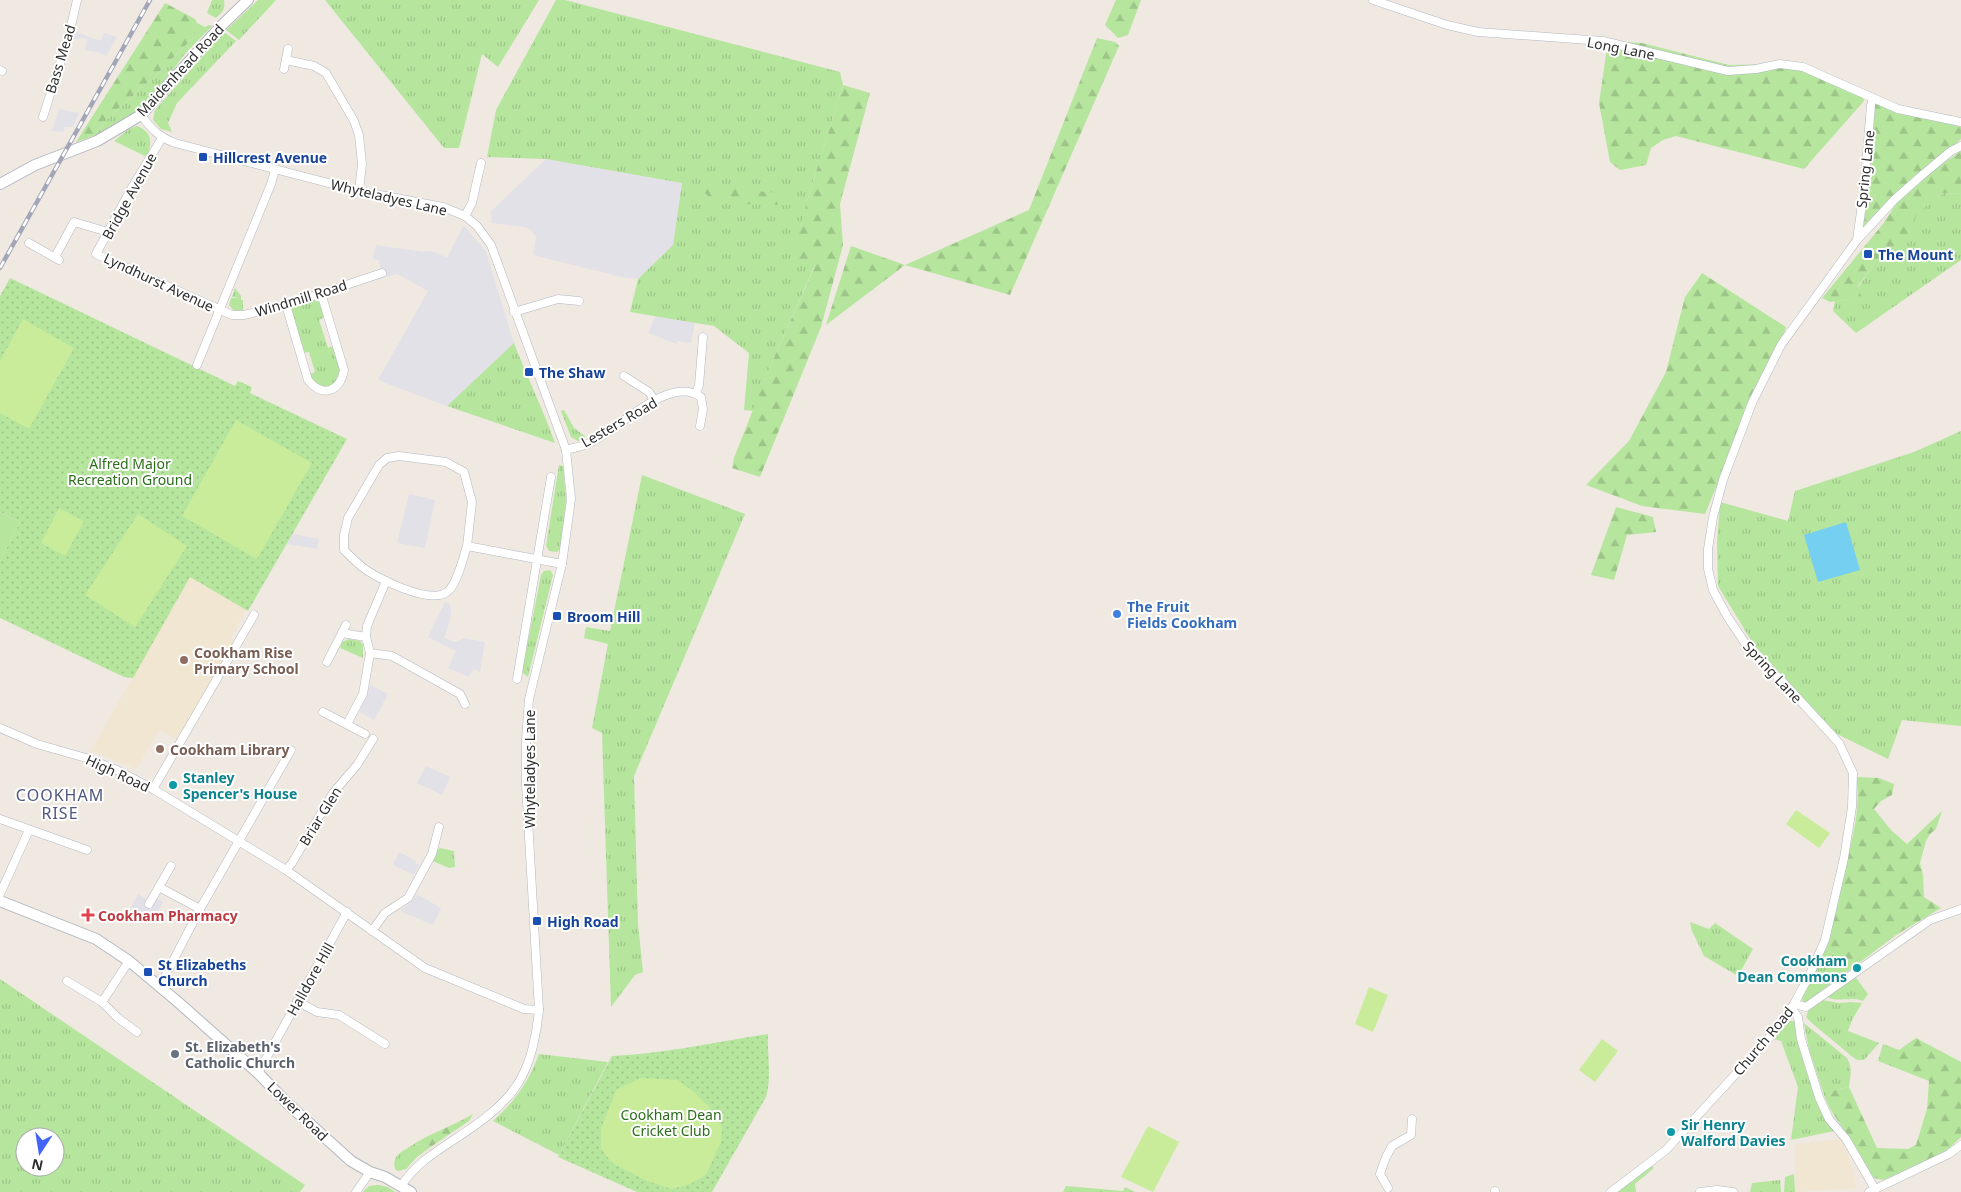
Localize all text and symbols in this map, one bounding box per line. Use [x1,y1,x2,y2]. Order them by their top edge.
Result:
street label: Maidenhead Road [132,20,228,120]
street label: Bass Mead [41,22,79,96]
street label: Long Lane [1586,32,1657,64]
street label: Spring Lane [1851,129,1879,209]
place label: Hillcrest Avenue [213,148,327,167]
street label: Bridge Avenue [97,149,161,243]
marker: Hillcrest Avenue [197,151,209,163]
street label: Whyteladyes Lane [329,174,449,220]
place label: The Mount [1878,245,1953,264]
street label: Lyndhurst Avenue [101,248,217,316]
marker: The Mount [1862,248,1874,260]
street label: Windmill Road [253,275,349,321]
place label: The Shaw [539,363,605,382]
marker: The Shaw [523,366,535,378]
street label: Lesters Road [578,393,660,451]
park label: Alfred Major Recreation Ground [68,454,192,489]
place label: The Fruit Fields Cookham [1127,597,1237,632]
place label: Broom Hill [567,607,640,626]
marker: The Fruit Fields Cookham [1111,608,1123,620]
marker: Broom Hill [551,610,563,622]
street label: Spring Lane [1739,637,1807,707]
place label: Cookham Rise Primary School [194,643,299,678]
marker: Cookham Rise Primary School [178,654,190,666]
street label: Whyteladyes Lane [520,709,539,828]
place label: Cookham Library [170,740,289,759]
marker: Cookham Library [154,743,166,755]
street label: High Road [83,750,153,796]
place label: Stanley Spencer's House [183,768,297,803]
marker: Stanley Spencer's House [167,779,179,791]
street label: Briar Glen [294,783,346,849]
district label: COOKHAM RISE [16,784,104,824]
place label: Cookham Pharmacy [98,906,238,925]
marker: Cookham Pharmacy [82,909,94,921]
place label: High Road [547,912,619,931]
marker: High Road [531,915,543,927]
street label: Halldore Hill [282,939,338,1019]
place label: Cookham Dean Commons [1737,951,1847,986]
place label: St Elizabeths Church [158,955,246,990]
marker: Cookham Dean Commons [1851,962,1863,974]
marker: St Elizabeths Church [142,966,154,978]
street label: Church Road [1729,1003,1797,1079]
place label: St. Elizabeth's Catholic Church [185,1037,295,1072]
marker: St. Elizabeth's Catholic Church [169,1048,181,1060]
street label: Lower Road [264,1077,332,1145]
park label: Cookham Dean Cricket Club [620,1105,722,1140]
place label: Sir Henry Walford Davies [1681,1115,1786,1150]
marker: Sir Henry Walford Davies [1665,1126,1677,1138]
north arrow [15,1127,65,1177]
text: N [30,1155,45,1176]

